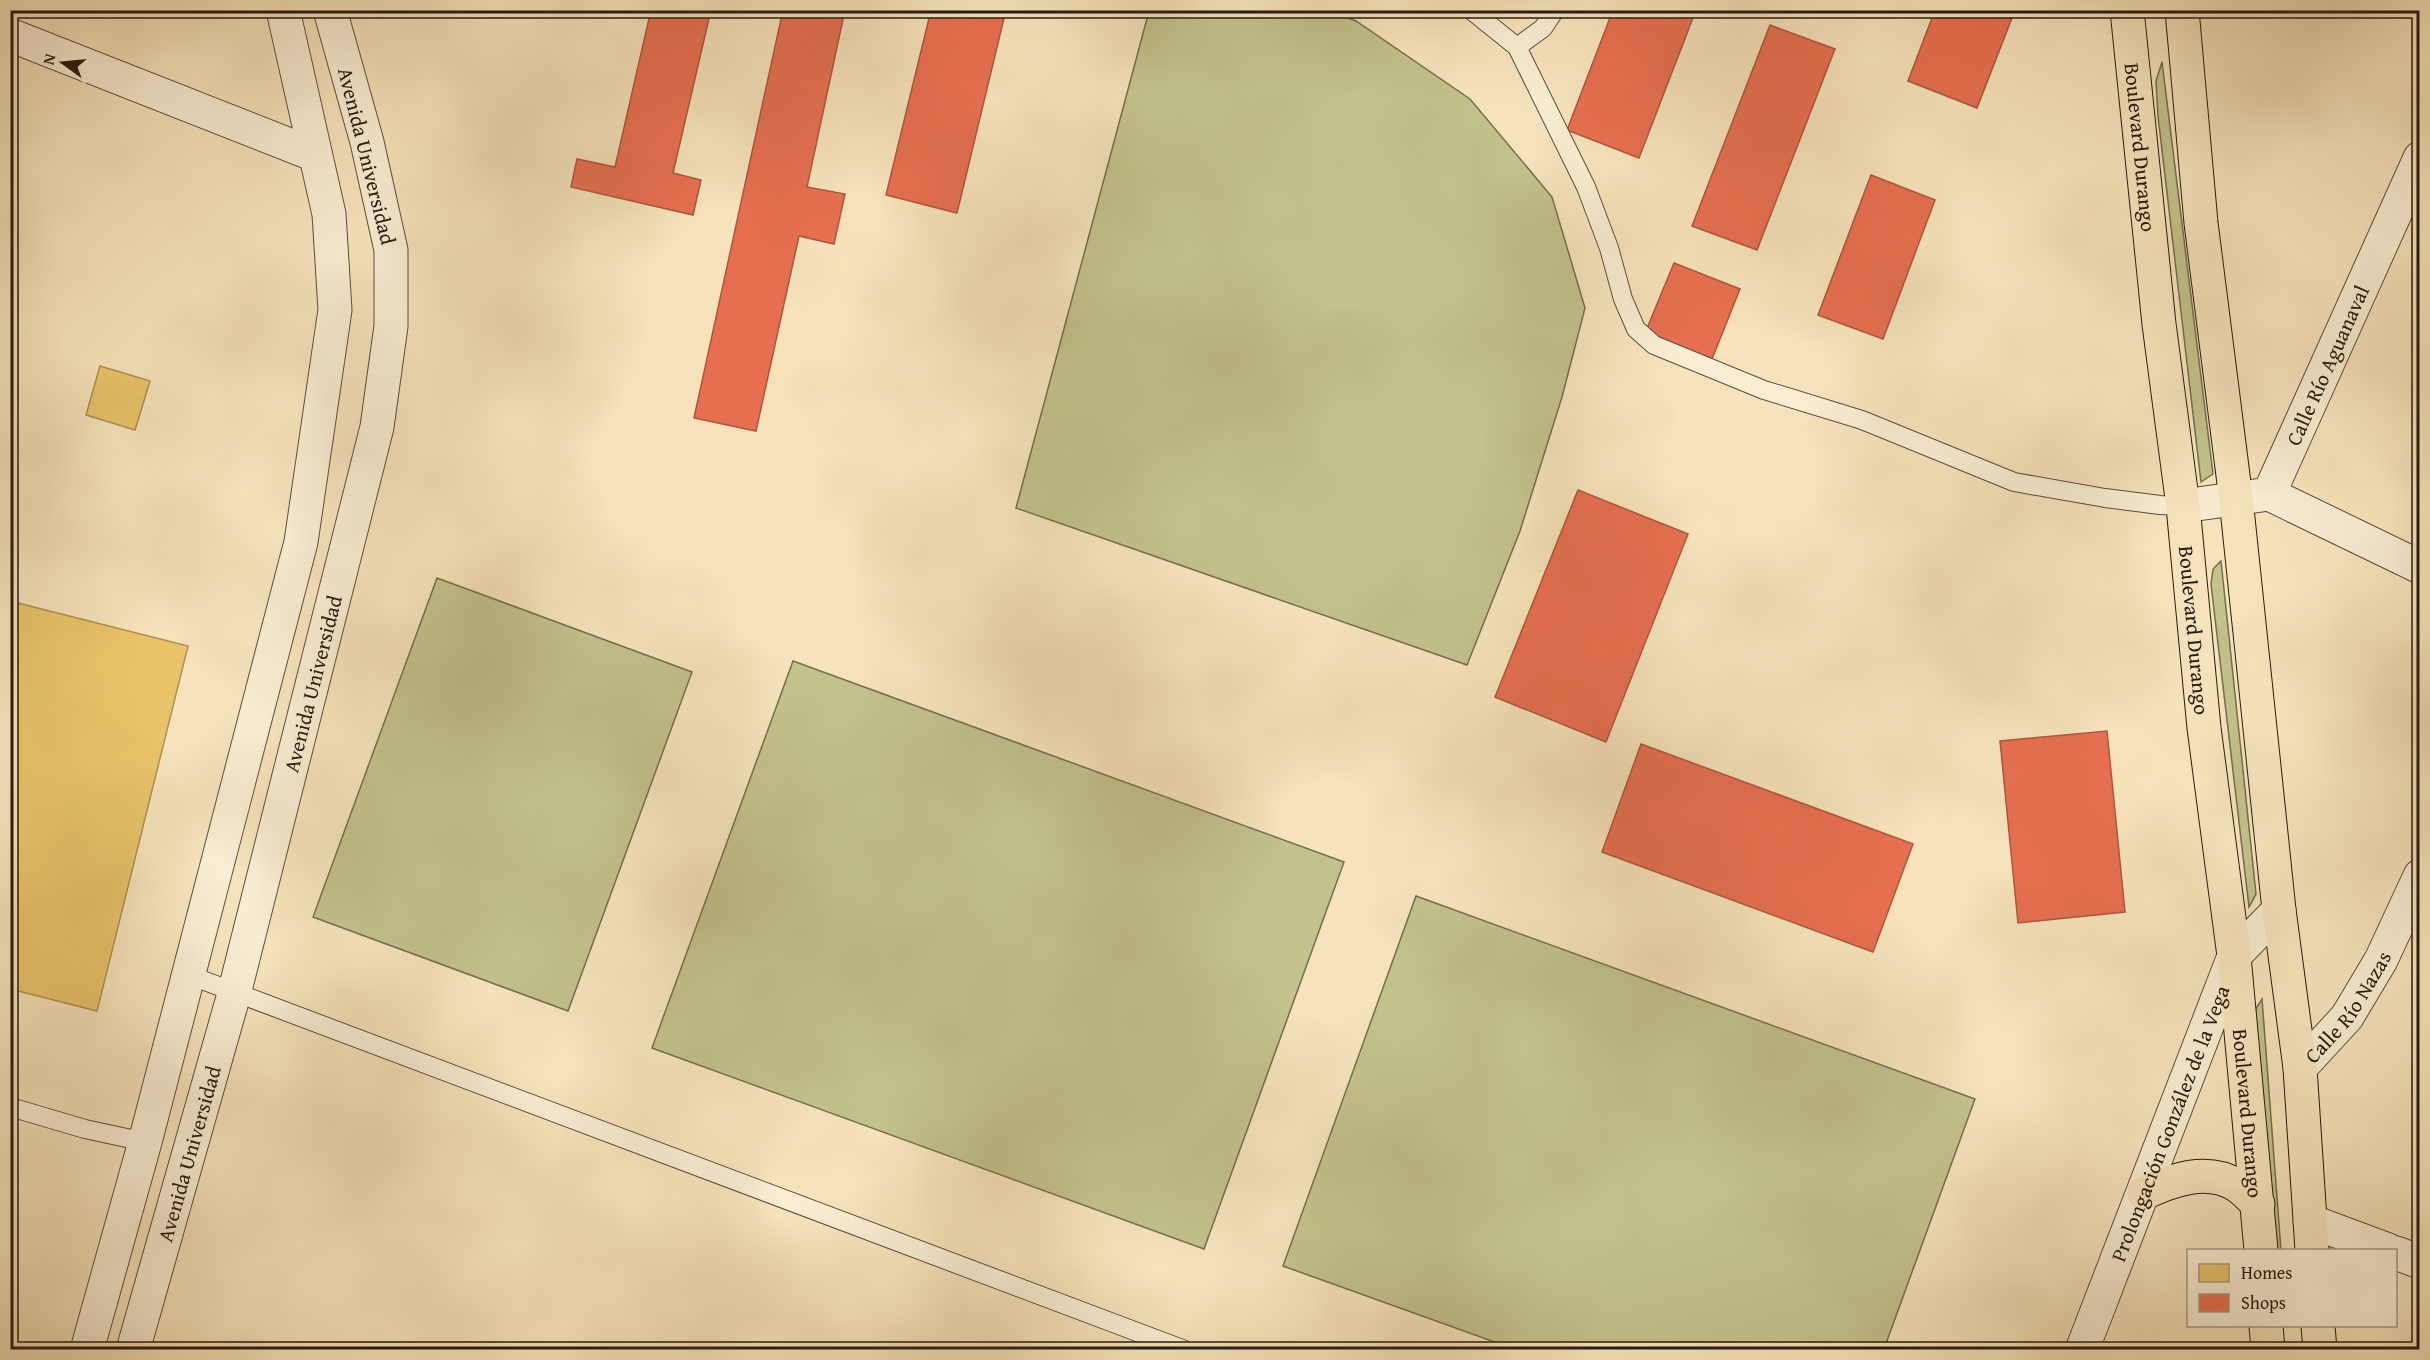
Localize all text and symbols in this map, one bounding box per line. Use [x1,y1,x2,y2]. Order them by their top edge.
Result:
north arrow [33,33,93,93]
text: N [36,51,62,67]
street label: Boulevard Durango [2117,61,2165,233]
street label: Avenida Universidad [330,64,404,249]
street label: Calle Río Aguanaval [2277,280,2376,450]
street label: Boulevard Durango [2171,544,2218,716]
street label: Avenida Universidad [275,591,350,776]
street label: Calle Río Nazas [2297,946,2399,1070]
street label: Prolongación González de la Vega [2102,980,2237,1266]
street label: Boulevard Durango [2225,1027,2272,1199]
street label: Avenida Universidad [149,1061,229,1245]
legend [2187,1249,2397,1327]
text: Homes [2241,1259,2292,1286]
text: Shops [2241,1289,2286,1316]

